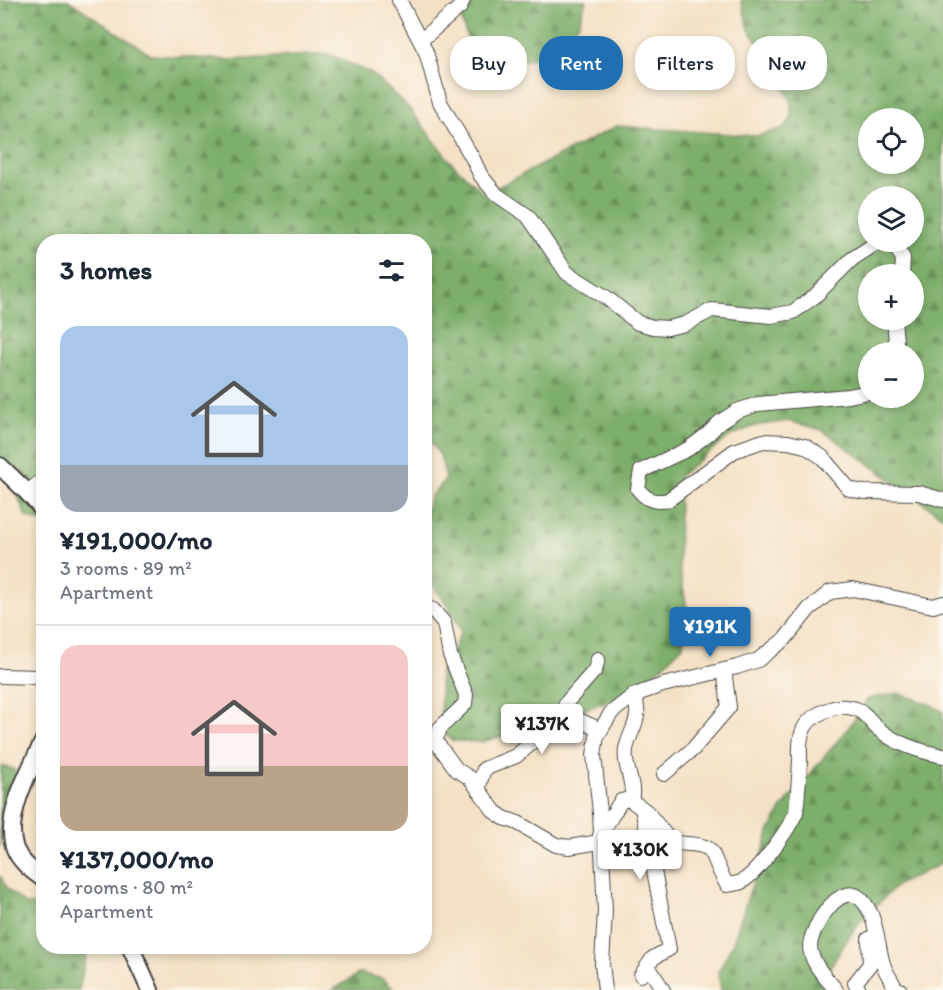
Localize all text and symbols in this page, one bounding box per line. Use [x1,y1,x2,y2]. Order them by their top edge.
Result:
chip: Buy [450,36,527,90]
chip: Rent [539,36,623,90]
chip: Filters [635,36,735,90]
chip: New [747,36,827,90]
map controls [858,108,924,408]
button: locate [858,108,924,174]
button: layers [858,186,924,252]
text: 3 homes [60,254,152,286]
icon: filters [375,254,408,287]
button: + [858,264,924,330]
button: − [858,342,924,408]
icon: home [180,365,288,473]
text: ¥191,000/mo [60,524,213,556]
text: 3 rooms · 89 m² [60,556,192,580]
text: Apartment [60,580,153,604]
pin: ¥191K [668,607,752,658]
text: ¥191K [684,614,737,638]
icon: home [180,684,288,792]
pin: ¥137K [500,704,584,755]
text: ¥137K [515,711,569,735]
pin: ¥130K [598,830,682,881]
text: ¥130K [612,837,668,861]
text: ¥137,000/mo [60,843,214,875]
text: 2 rooms · 80 m² [60,875,193,899]
text: Apartment [60,899,153,923]

